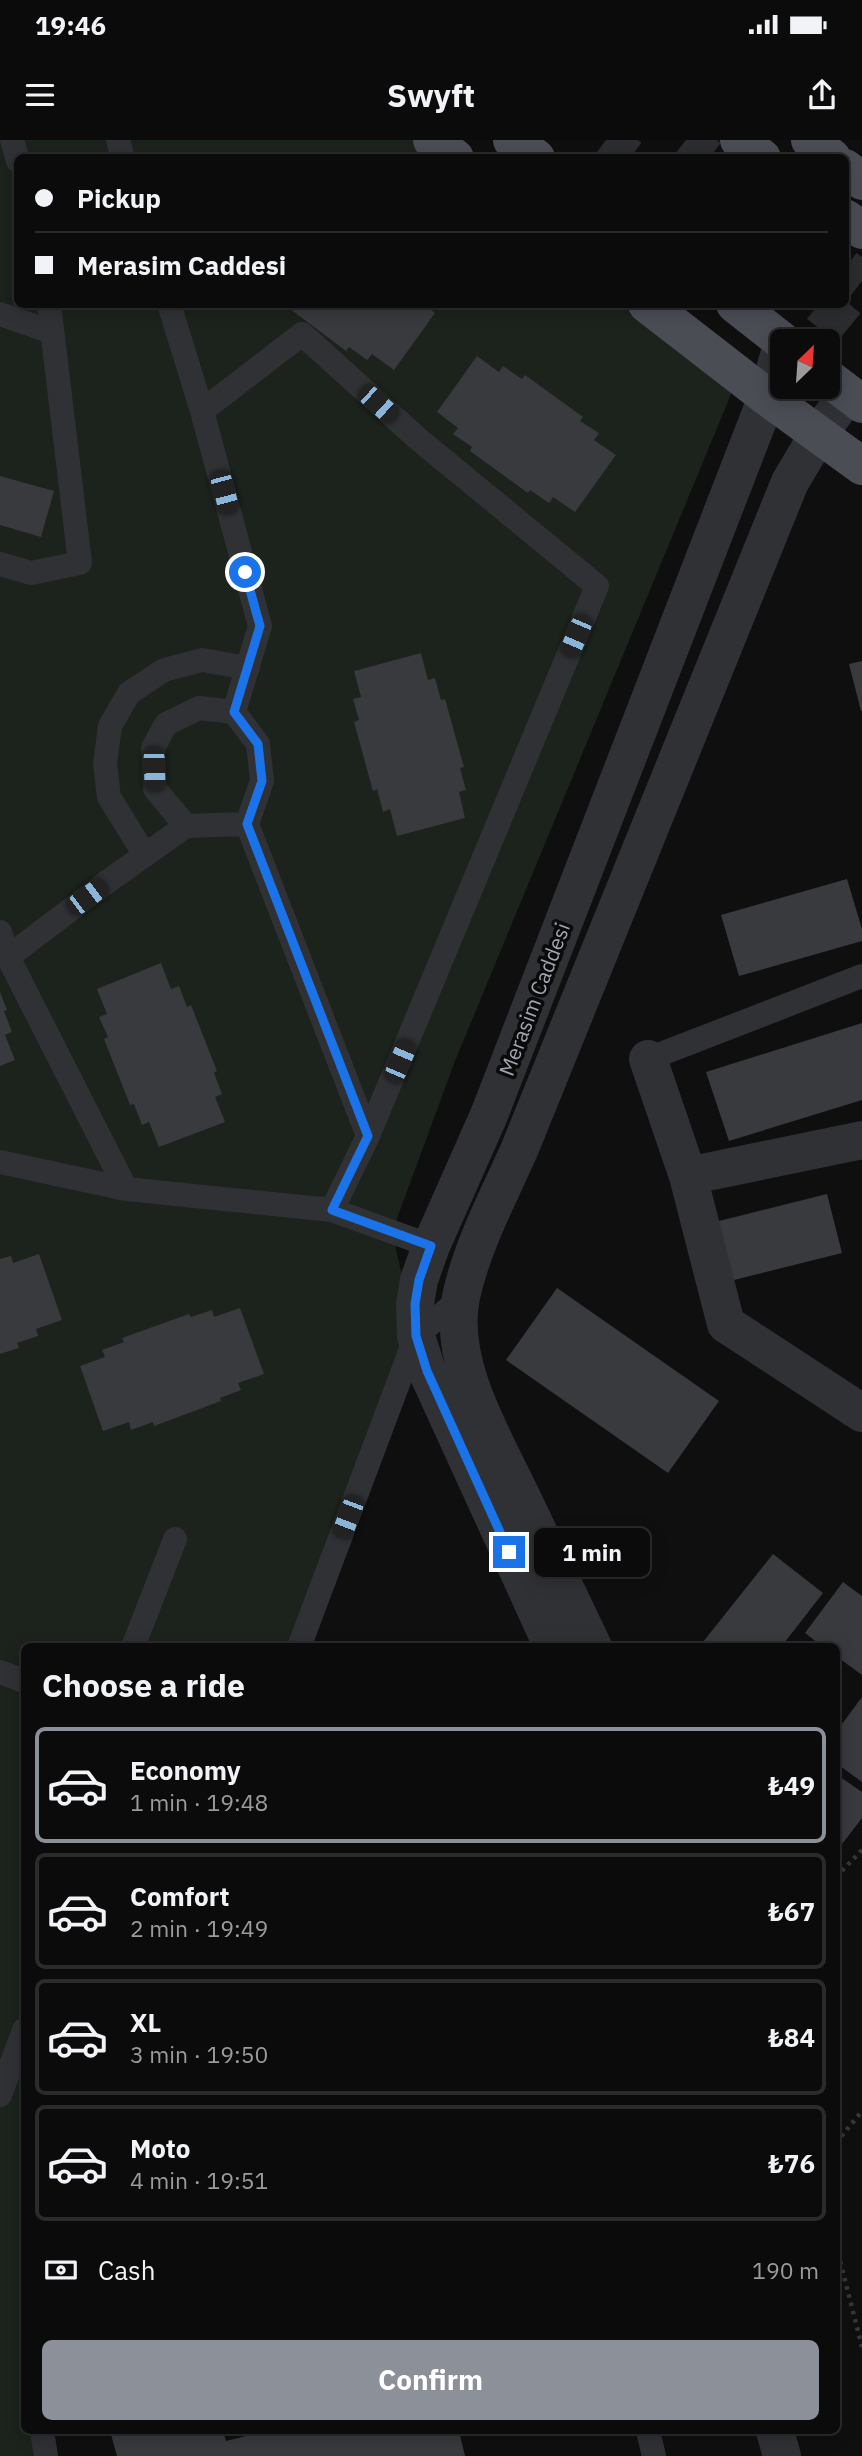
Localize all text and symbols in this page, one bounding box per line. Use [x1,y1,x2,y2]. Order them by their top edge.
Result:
text: 19:46 [35,8,106,42]
text: Swyft [387,74,475,116]
icon: menu [21,76,59,114]
icon: share [803,76,841,114]
text: Pickup [77,181,161,215]
text: Merasim Caddesi [77,248,286,282]
north arrow [770,329,840,399]
map controls [770,329,840,399]
car [356,382,401,426]
car [209,469,240,515]
route start [229,556,261,588]
car [559,613,594,659]
car [143,748,166,790]
car [64,876,111,918]
street label: Merasim Caddesi [492,918,576,1080]
car [383,1038,418,1084]
car [331,1494,366,1540]
callout: 1 min [534,1528,649,1576]
route end [493,1536,525,1568]
text: 1 min [562,1537,622,1567]
text: Choose a ride [42,1664,245,1706]
text: Economy [130,1753,241,1787]
icon: car [46,1754,109,1817]
text: ₺49 [768,1768,815,1802]
text: 1 min · 19:48 [130,1787,268,1817]
text: Comfort [130,1879,229,1913]
icon: car [46,1880,109,1943]
text: ₺67 [768,1894,815,1928]
text: 2 min · 19:49 [130,1913,268,1943]
text: XL [130,2005,161,2039]
icon: car [46,2006,109,2069]
text: ₺84 [768,2020,815,2054]
text: 3 min · 19:50 [130,2039,268,2069]
text: Moto [130,2131,190,2165]
icon: car [46,2132,109,2195]
text: ₺76 [768,2146,815,2180]
text: 4 min · 19:51 [130,2165,268,2195]
icon: cash [42,2251,80,2289]
text: Cash [98,2253,155,2287]
text: 190 m [752,2255,819,2285]
button: Confirm [42,2340,819,2420]

